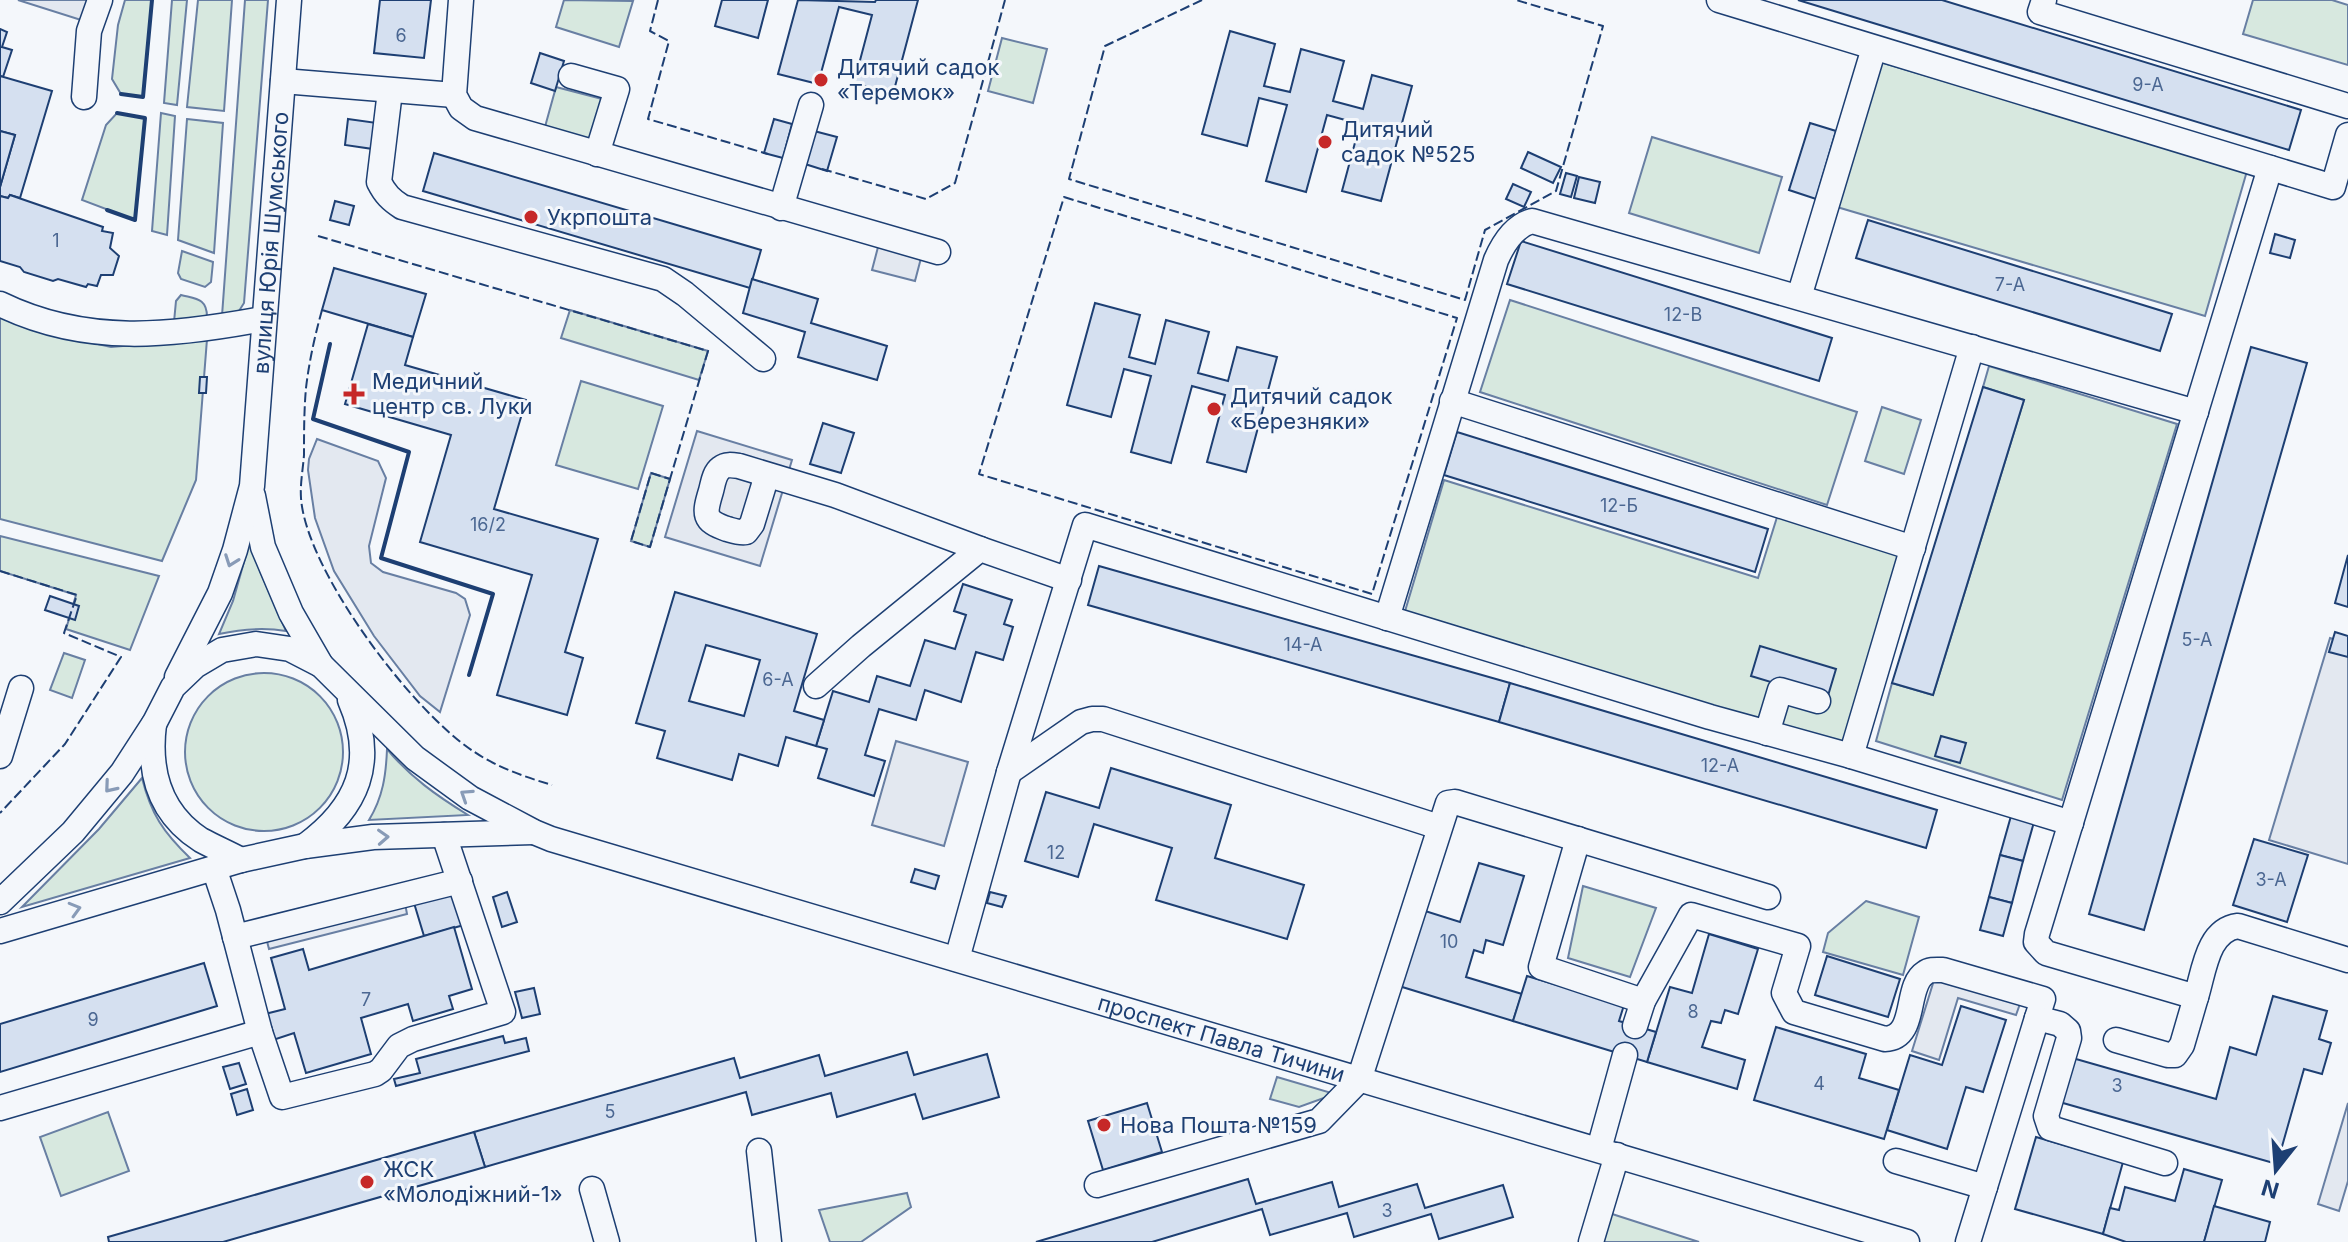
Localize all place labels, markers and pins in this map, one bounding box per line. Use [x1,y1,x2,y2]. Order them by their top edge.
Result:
place label: Дитячий садок «Теремок» [837,54,1000,105]
marker: Дитячий садок «Теремок» [812,71,830,89]
place label: Дитячий садок №525 [1341,116,1475,167]
marker: Дитячий садок №525 [1316,133,1334,151]
place label: Укрпошта [547,204,652,230]
marker: Укрпошта [522,208,540,226]
place label: Медичний центр св. Луки [372,368,533,419]
marker: Медичний центр св. Луки [343,383,365,405]
place label: Дитячий садок «Березняки» [1230,383,1393,434]
marker: Дитячий садок «Березняки» [1205,400,1223,418]
place label: Нова Пошта №159 [1120,1112,1317,1138]
marker: Нова Пошта №159 [1095,1116,1113,1134]
place label: ЖСК «Молодіжний-1» [383,1156,563,1207]
marker: ЖСК «Молодіжний-1» [358,1173,376,1191]

